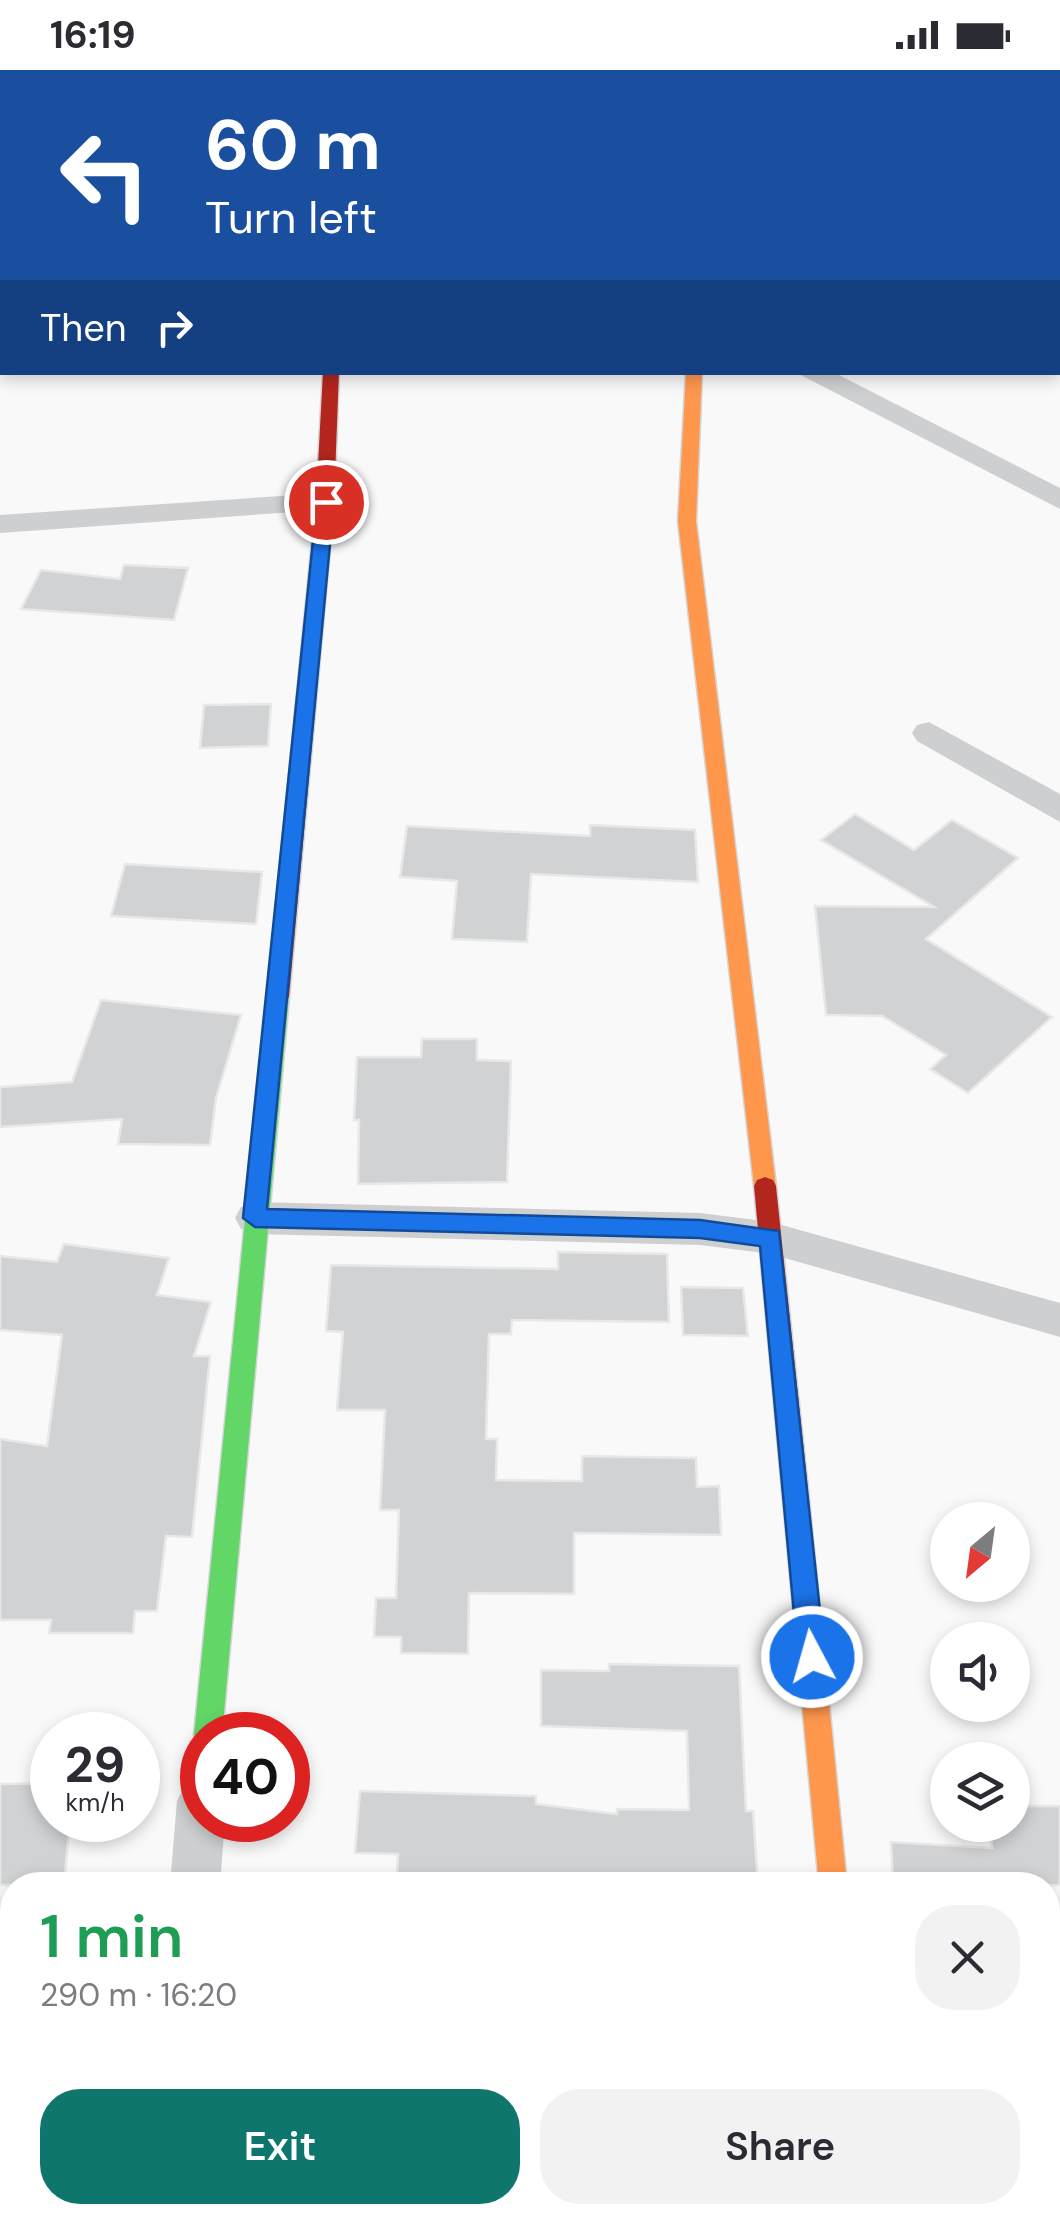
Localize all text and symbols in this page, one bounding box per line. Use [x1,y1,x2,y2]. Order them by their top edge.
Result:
text: 16:19 [50,10,136,60]
text: 60 m [205,100,381,191]
icon: left [40,110,170,240]
text: Turn left [205,188,377,247]
icon: right [147,300,202,355]
text: Then [40,303,127,353]
pin [284,460,369,545]
icon: arrive [299,475,354,530]
north arrow [930,1502,1030,1602]
map controls [930,1502,1030,1842]
position arrow [760,1605,864,1709]
button: sound [930,1622,1030,1722]
speed limit sign: 40 [180,1712,310,1842]
text: 29 [65,1732,125,1798]
button: layers [930,1742,1030,1842]
text: km/h [65,1786,125,1819]
text: 1 min [40,1897,183,1976]
button: close [915,1905,1020,2010]
text: 290 m · 16:20 [40,1974,237,2016]
button: Exit [40,2089,520,2204]
button: Share [540,2089,1020,2204]

